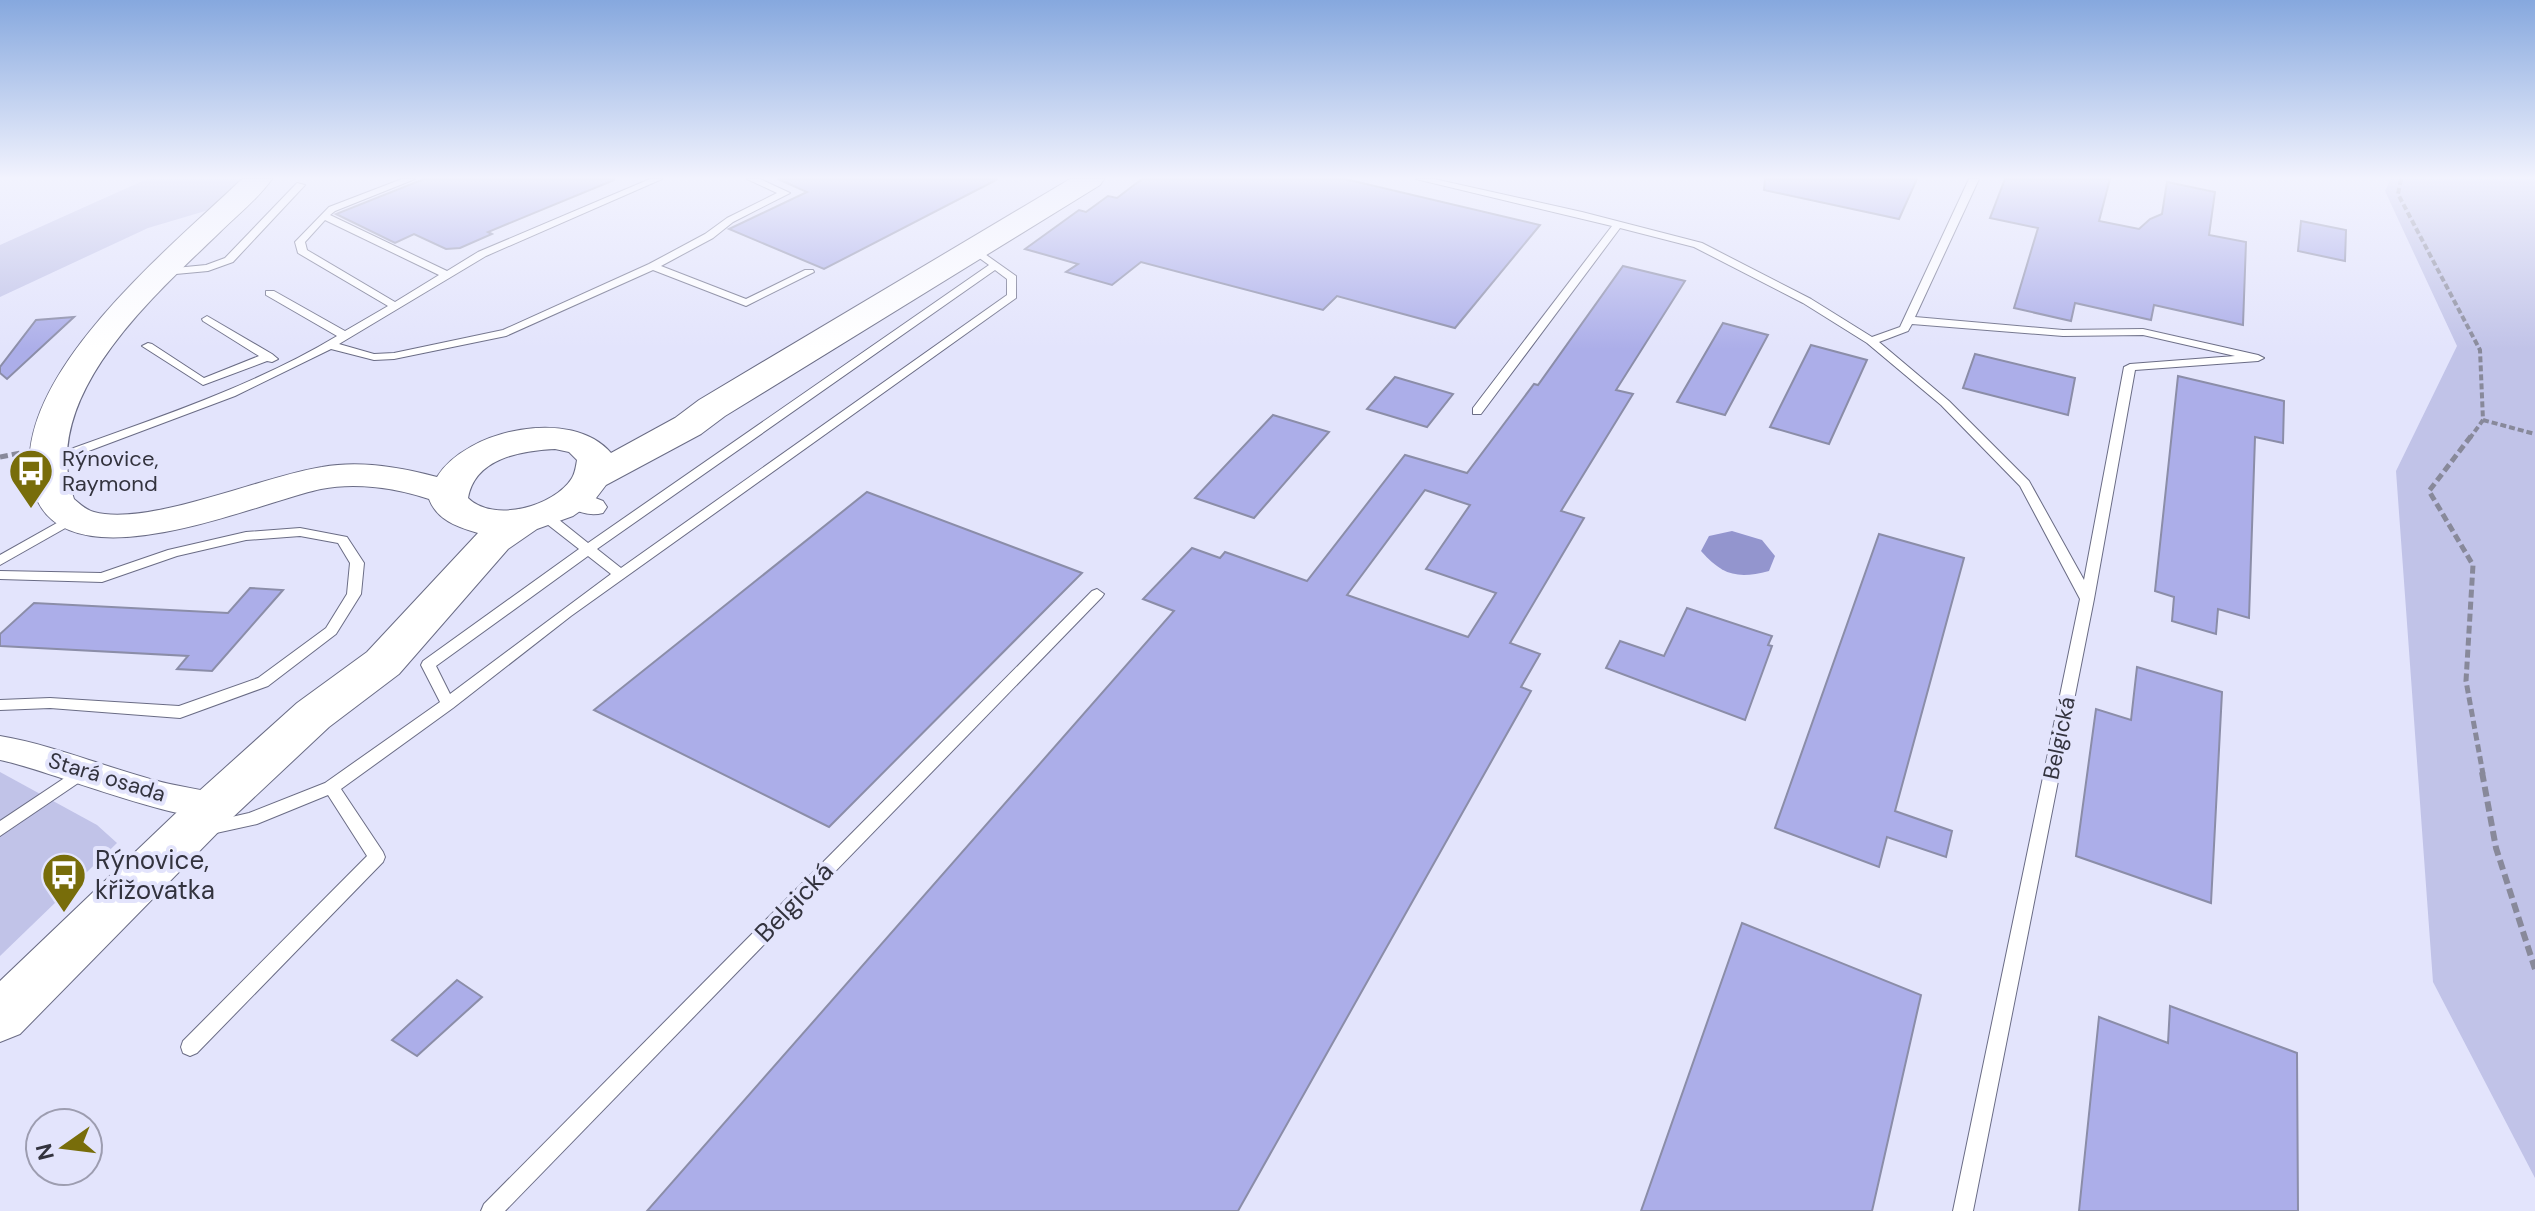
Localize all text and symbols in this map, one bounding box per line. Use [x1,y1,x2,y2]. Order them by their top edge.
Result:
place label: Rýnovice, Raymond [62,444,158,498]
bus stop icon: Rýnovice, Raymond [7,447,55,510]
street label: Belgická [2036,694,2082,782]
street label: Stará osada [45,745,169,809]
place label: Rýnovice, křižovatka [95,843,215,907]
bus stop icon: Rýnovice, křižovatka [40,851,88,914]
street label: Belgická [747,855,841,949]
north arrow [24,1107,104,1187]
text: N [29,1140,61,1163]

